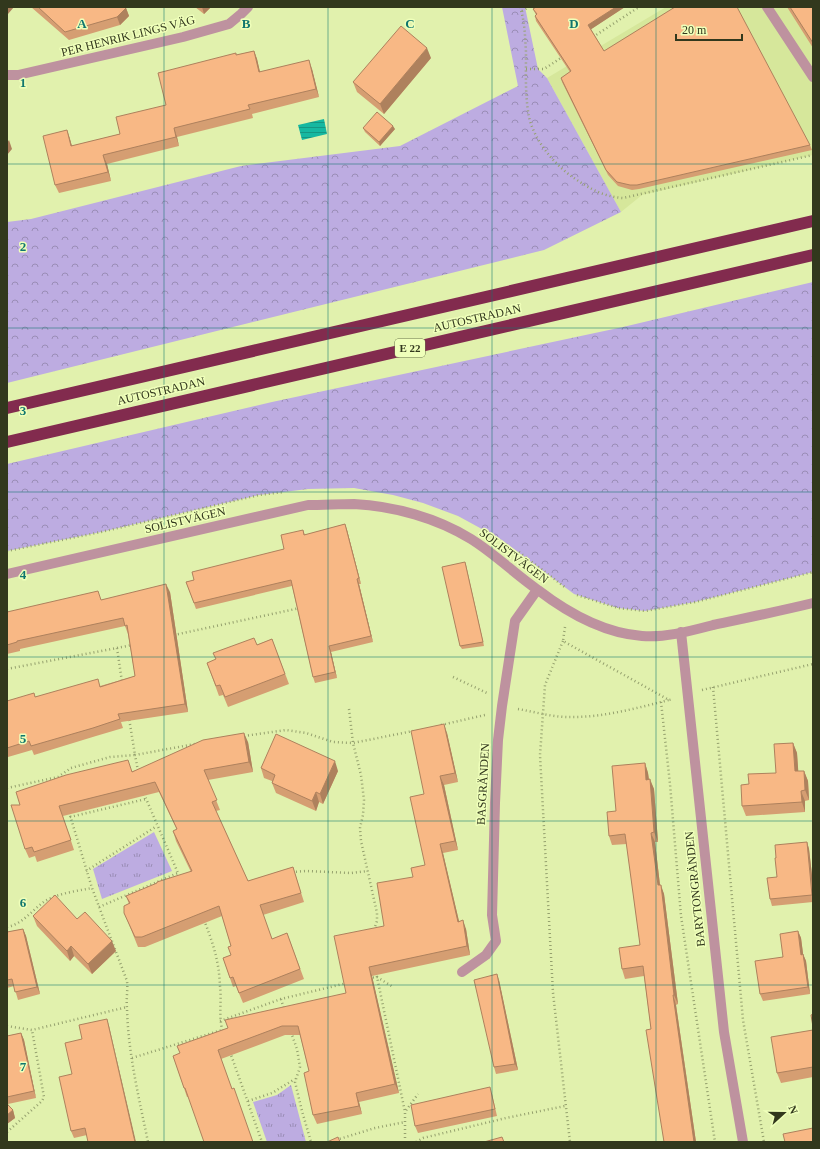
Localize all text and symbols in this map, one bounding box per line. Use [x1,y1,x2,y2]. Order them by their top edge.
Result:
street label: PER HENRIK LINGS VÄG [60,13,197,59]
text: A [77,16,87,31]
text: B [242,16,251,31]
text: C [405,16,415,31]
text: D [569,16,579,31]
scale bar [676,16,742,42]
text: 20 m [682,23,707,37]
text: 1 [20,75,26,90]
text: 2 [20,239,26,254]
street label: AUTOSTRADAN [432,301,523,335]
road number: E 22 [395,339,425,357]
street label: AUTOSTRADAN [116,374,207,408]
text: 3 [20,403,27,418]
street label: SOLISTVÄGEN [143,504,227,536]
street label: SOLISTVÄGEN [477,526,551,587]
text: 4 [20,567,27,582]
text: 5 [20,731,27,746]
street label: BASGRÄNDEN [474,742,492,825]
street label: BARYTONGRÄNDEN [682,830,708,947]
text: 6 [20,895,27,910]
text: 7 [20,1059,27,1074]
north arrow [764,1093,804,1133]
text: N [786,1104,800,1115]

